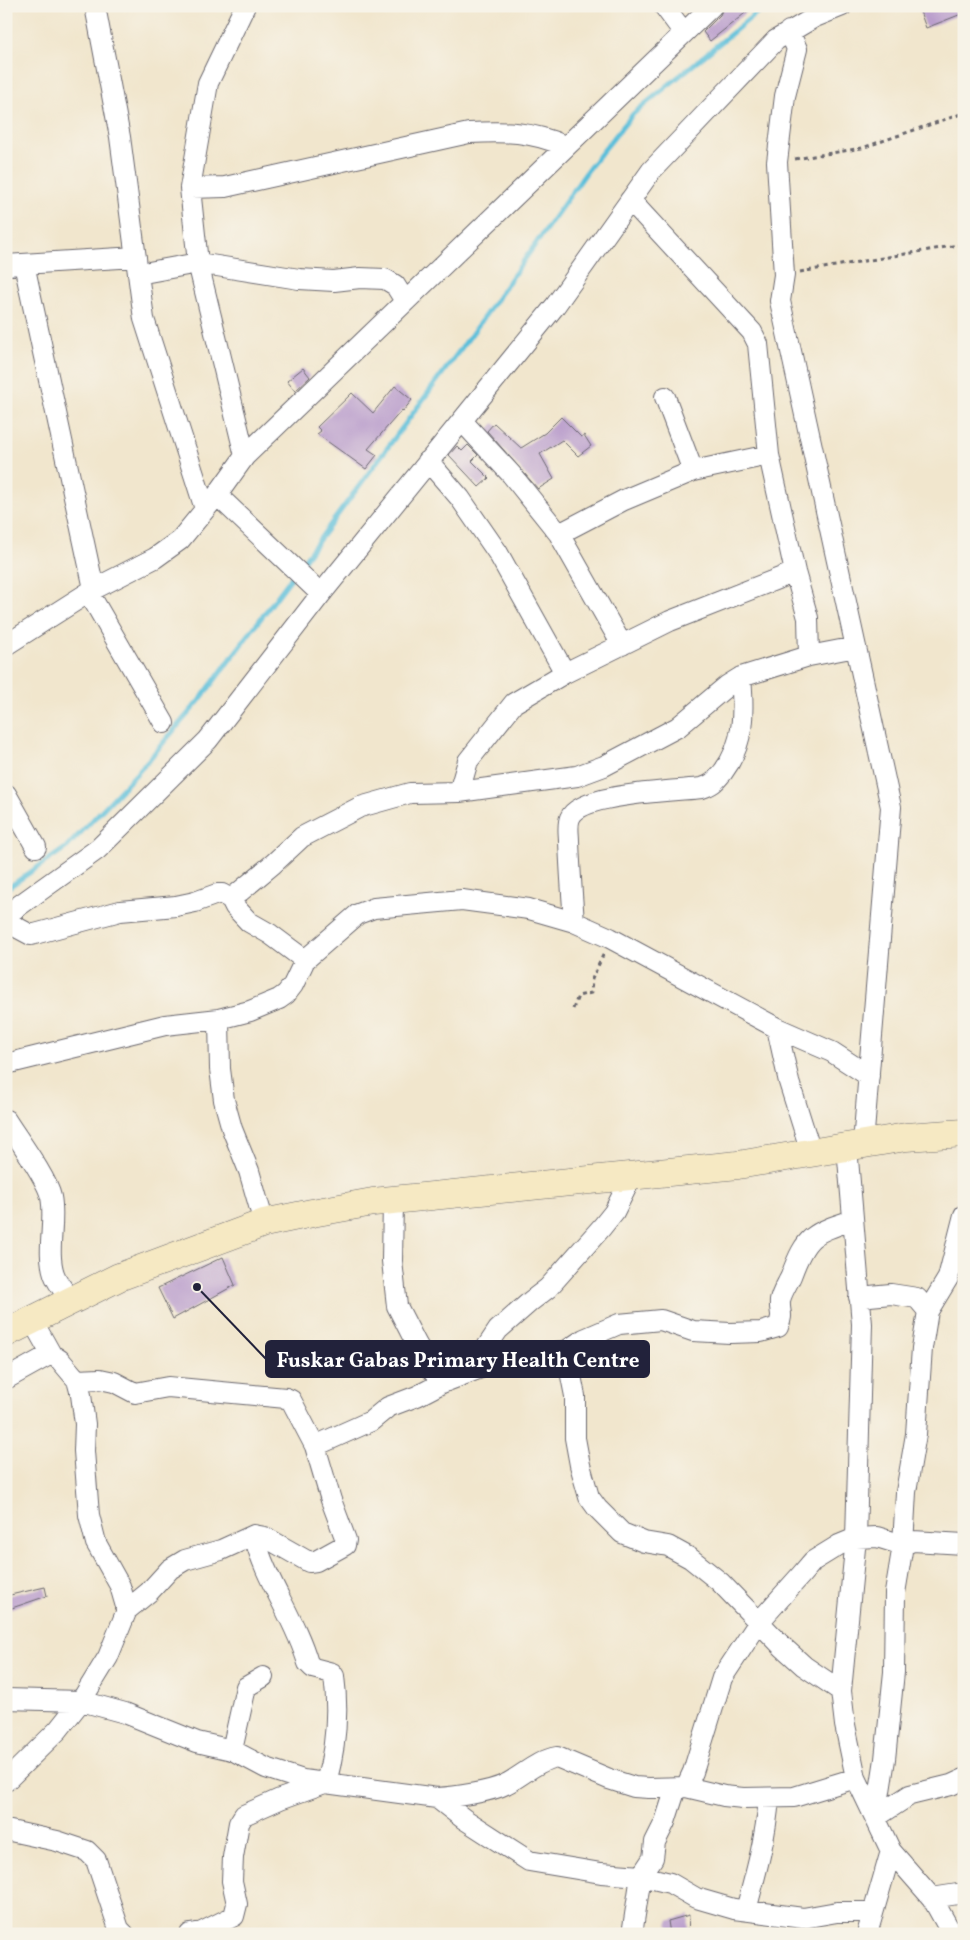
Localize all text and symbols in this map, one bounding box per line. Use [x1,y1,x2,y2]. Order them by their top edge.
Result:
callout: Fuskar Gabas Primary Health Centre [266,1341,649,1377]
text: Fuskar Gabas Primary Health Centre [276,1347,640,1376]

